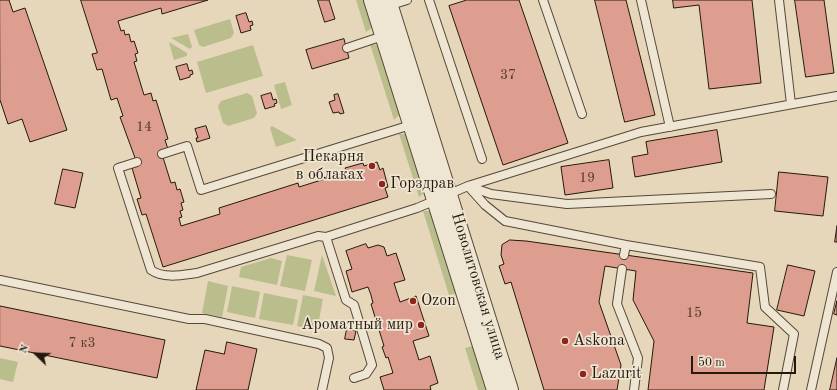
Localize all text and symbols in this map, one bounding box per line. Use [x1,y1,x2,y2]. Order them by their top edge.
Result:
house number: 37 [500,67,516,83]
house number: 14 [136,119,152,135]
place label: Пекарня в облаках [296,147,364,185]
marker: Пекарня в облаках [367,161,377,171]
house number: 19 [579,170,595,186]
place label: Горздрав [390,174,454,194]
marker: Горздрав [377,179,387,189]
street label: Новолитовская улица [447,210,509,362]
place label: Ozon [421,291,456,311]
marker: Ozon [408,296,418,306]
house number: 15 [686,305,702,321]
place label: Ароматный мир [301,315,413,335]
marker: Ароматный мир [416,320,426,330]
place label: Askona [573,331,625,351]
north arrow [16,334,56,374]
house number: 7 к3 [68,335,96,351]
marker: Askona [560,336,570,346]
text: N [18,343,31,355]
scale bar [693,348,798,374]
text: 50 m [698,357,725,369]
place label: Lazurit [591,364,642,384]
marker: Lazurit [578,369,588,379]

